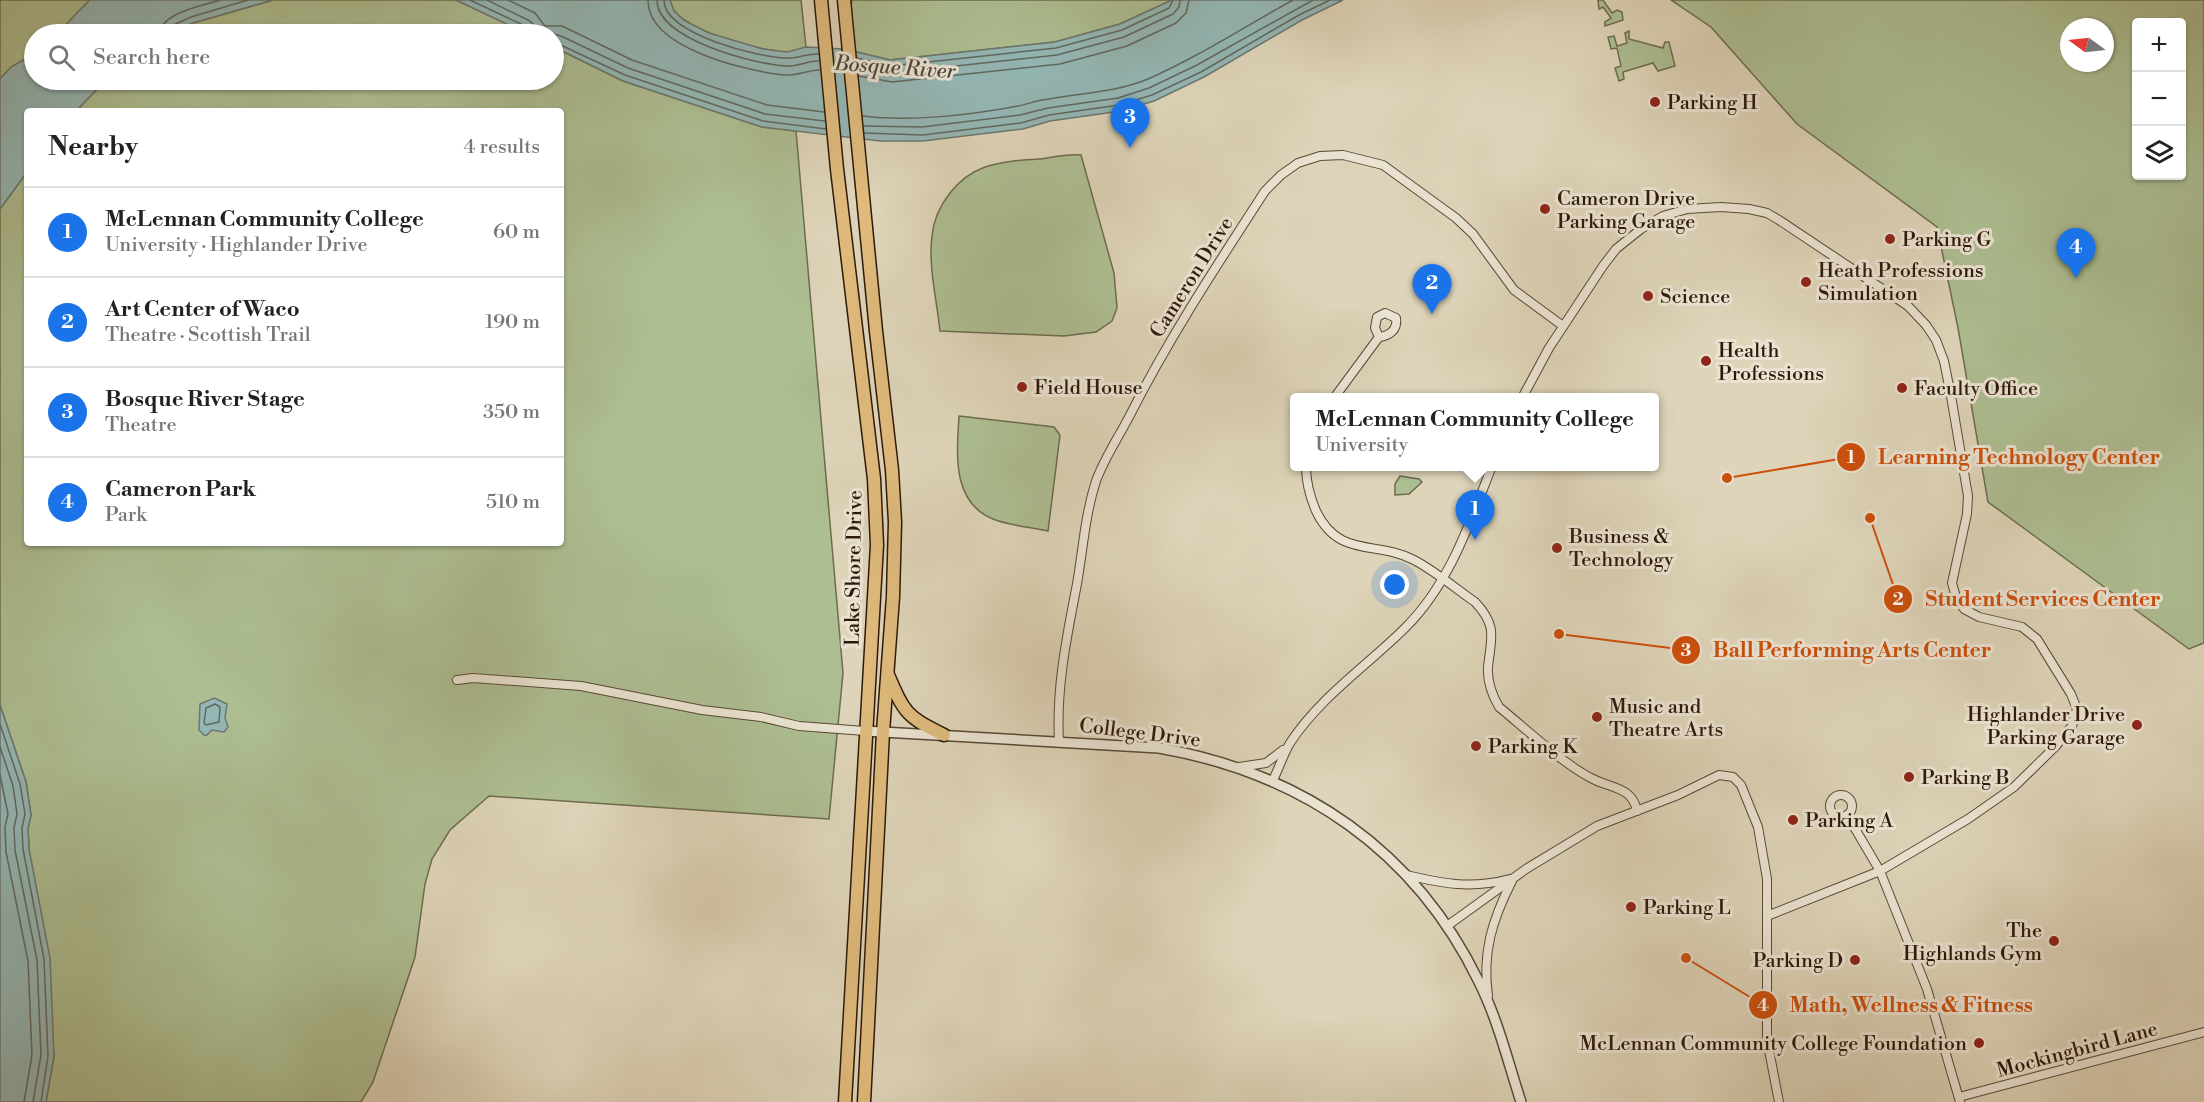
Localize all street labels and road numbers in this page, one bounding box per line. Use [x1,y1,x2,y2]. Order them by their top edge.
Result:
street label: Cameron Drive [1145,213,1239,343]
street label: Lake Shore Drive [841,490,868,646]
street label: College Drive [1078,714,1202,753]
street label: Mockingbird Lane [1994,1017,2161,1084]

